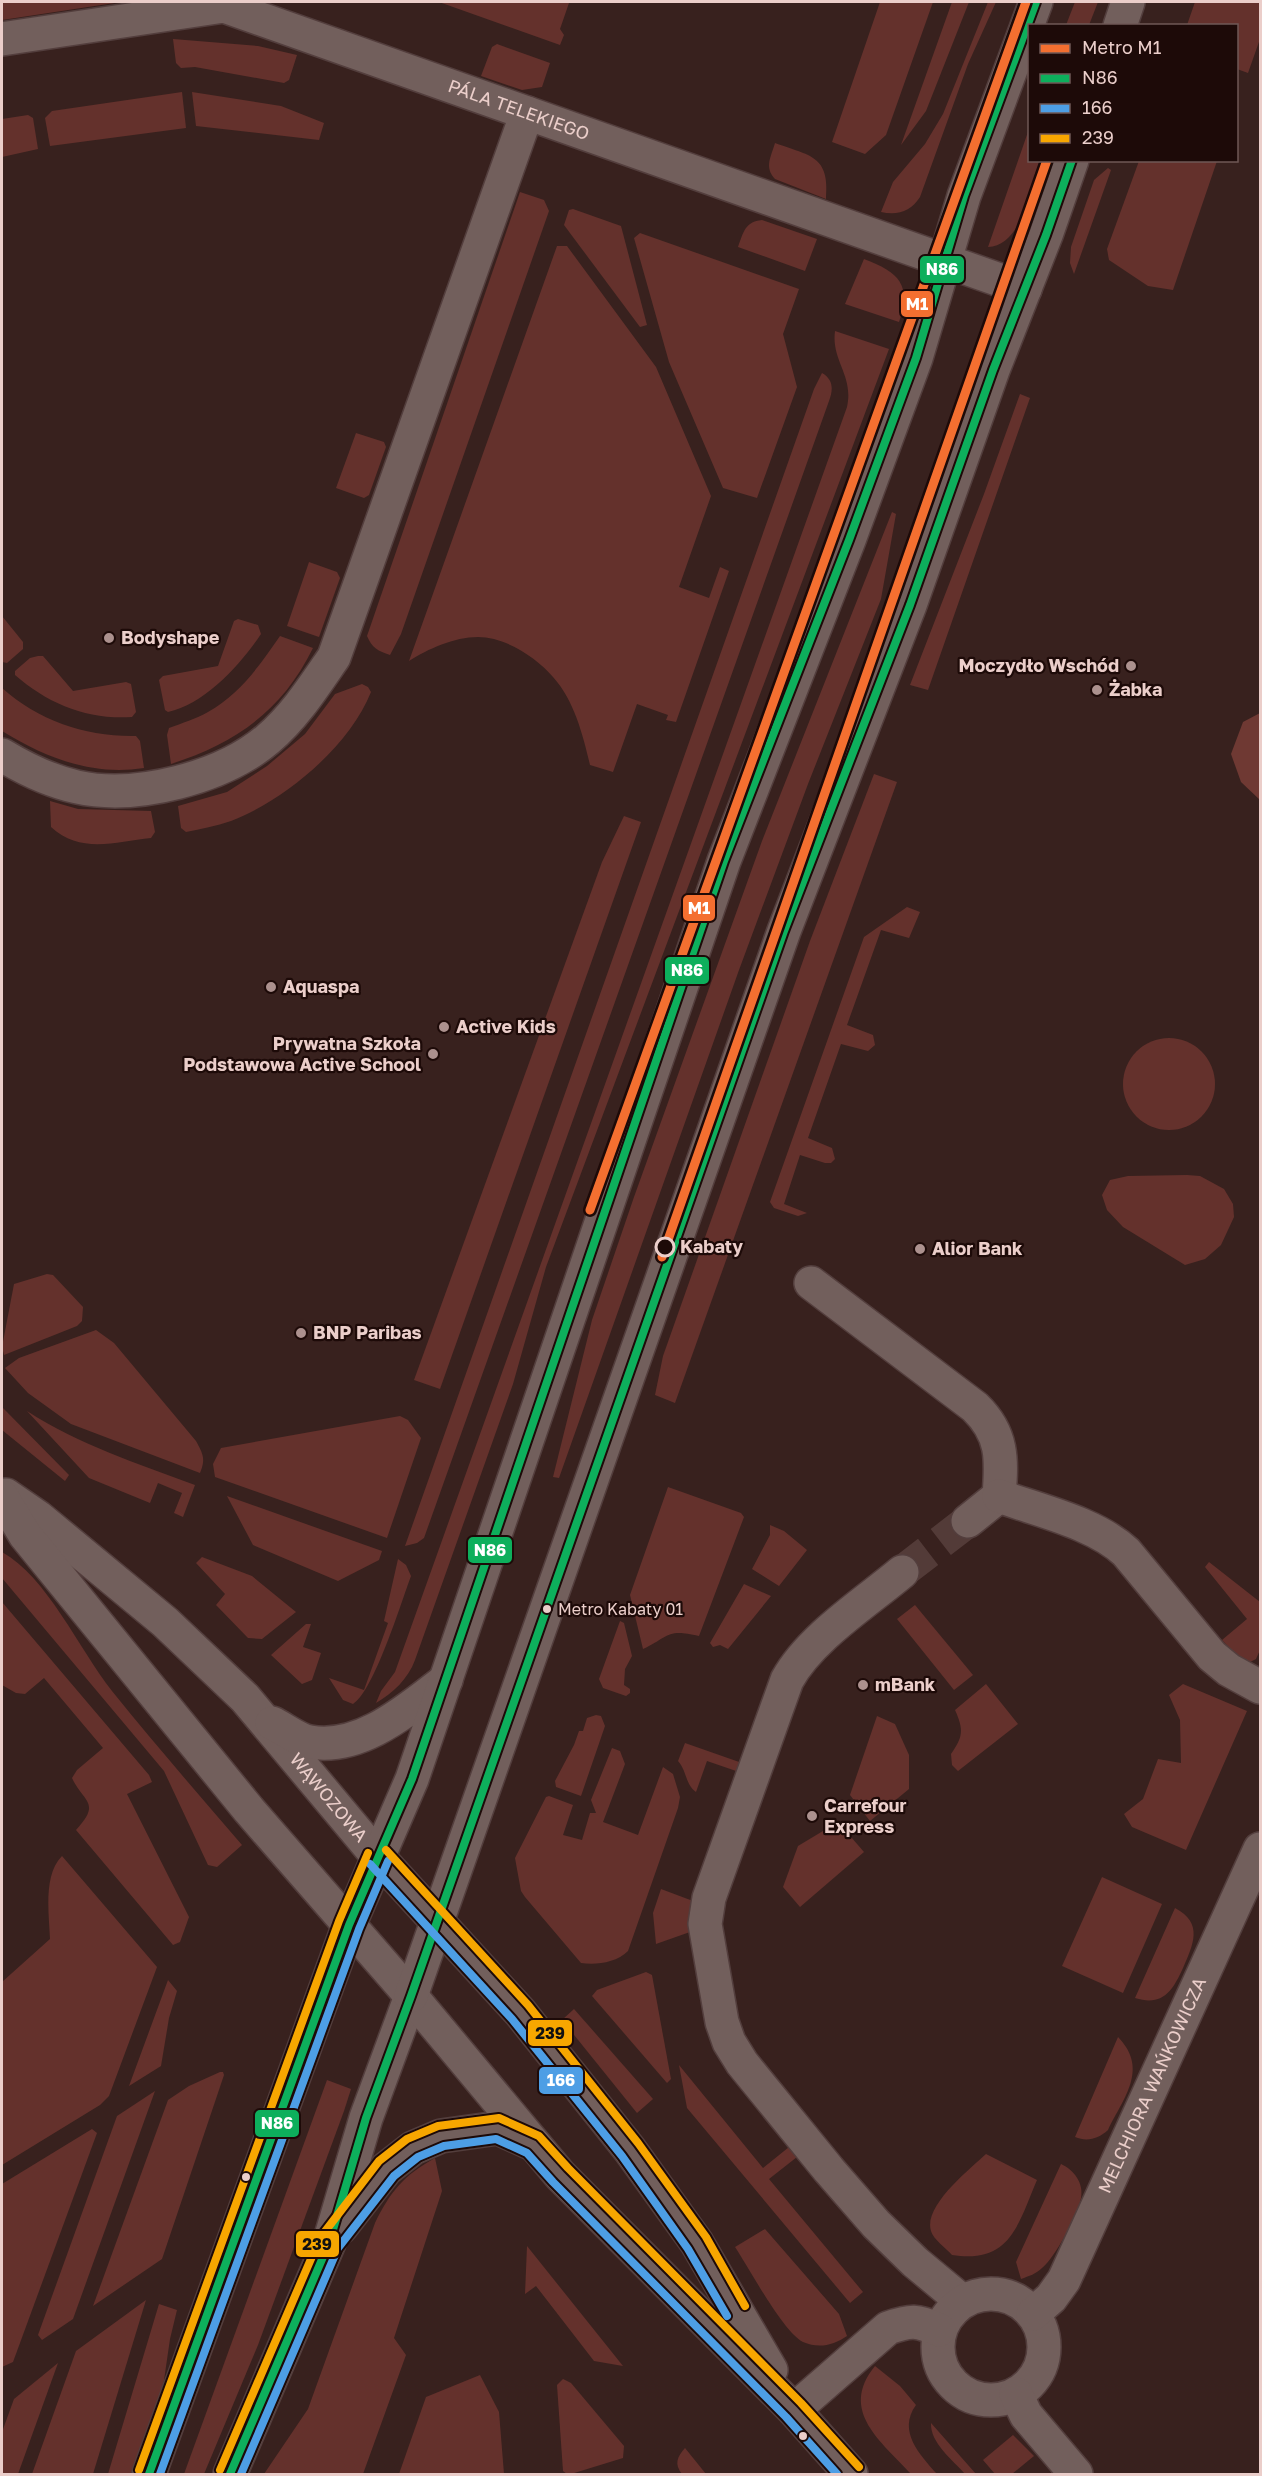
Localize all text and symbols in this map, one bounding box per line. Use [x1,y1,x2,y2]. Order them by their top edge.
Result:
legend [1028,24,1238,162]
text: Metro M1 [1082,36,1162,58]
text: N86 [1082,66,1118,88]
street label: PÁLA TELEKIEGO [446,74,593,144]
text: 166 [1082,96,1113,118]
text: 239 [1082,126,1114,148]
line badge: N86 [919,255,965,284]
text: N86 [926,259,958,279]
line badge: M1 [900,290,934,318]
text: M1 [906,294,928,314]
place label: Bodyshape [121,626,220,648]
marker: Bodyshape [102,631,116,645]
place label: Moczydło Wschód [959,654,1119,676]
marker: Moczydło Wschód [1124,659,1138,673]
place label: Żabka [1109,678,1163,700]
marker: Żabka [1090,683,1104,697]
line badge: M1 [682,894,716,922]
text: M1 [688,898,710,918]
line badge: N86 [664,956,710,985]
text: N86 [671,960,703,980]
place label: Aquaspa [283,975,359,997]
marker: Aquaspa [264,980,278,994]
place label: Active Kids [456,1015,556,1037]
marker: Active Kids [437,1020,451,1034]
place label: Prywatna Szkoła Podstawowa Active School [183,1032,421,1075]
marker: Prywatna Szkoła Podstawowa Active School [426,1047,440,1061]
place label: Kabaty [680,1235,743,1257]
marker: Kabaty [655,1237,675,1257]
place label: Alior Bank [932,1237,1023,1259]
marker: Alior Bank [913,1242,927,1256]
place label: BNP Paribas [313,1321,422,1343]
marker: BNP Paribas [294,1326,308,1340]
line badge: N86 [467,1536,513,1564]
text: N86 [474,1540,506,1560]
place label: Metro Kabaty 01 [558,1599,683,1619]
marker: Metro Kabaty 01 [541,1603,553,1615]
place label: mBank [875,1673,936,1695]
marker: mBank [856,1678,870,1692]
street label: WĄWOZOWA [286,1748,373,1846]
place label: Carrefour Express [824,1794,907,1837]
marker: Carrefour Express [805,1809,819,1823]
street label: MELCHIORA WAŃKOWICZA [1093,1974,1210,2196]
line badge: 239 [527,2019,573,2047]
text: 239 [535,2023,565,2043]
line badge: 166 [538,2066,584,2095]
text: 166 [547,2070,575,2090]
line badge: N86 [254,2109,300,2138]
text: N86 [261,2113,293,2133]
unlabelled marker [240,2171,252,2183]
line badge: 239 [295,2230,340,2258]
text: 239 [302,2234,332,2254]
unlabelled marker [797,2430,809,2442]

